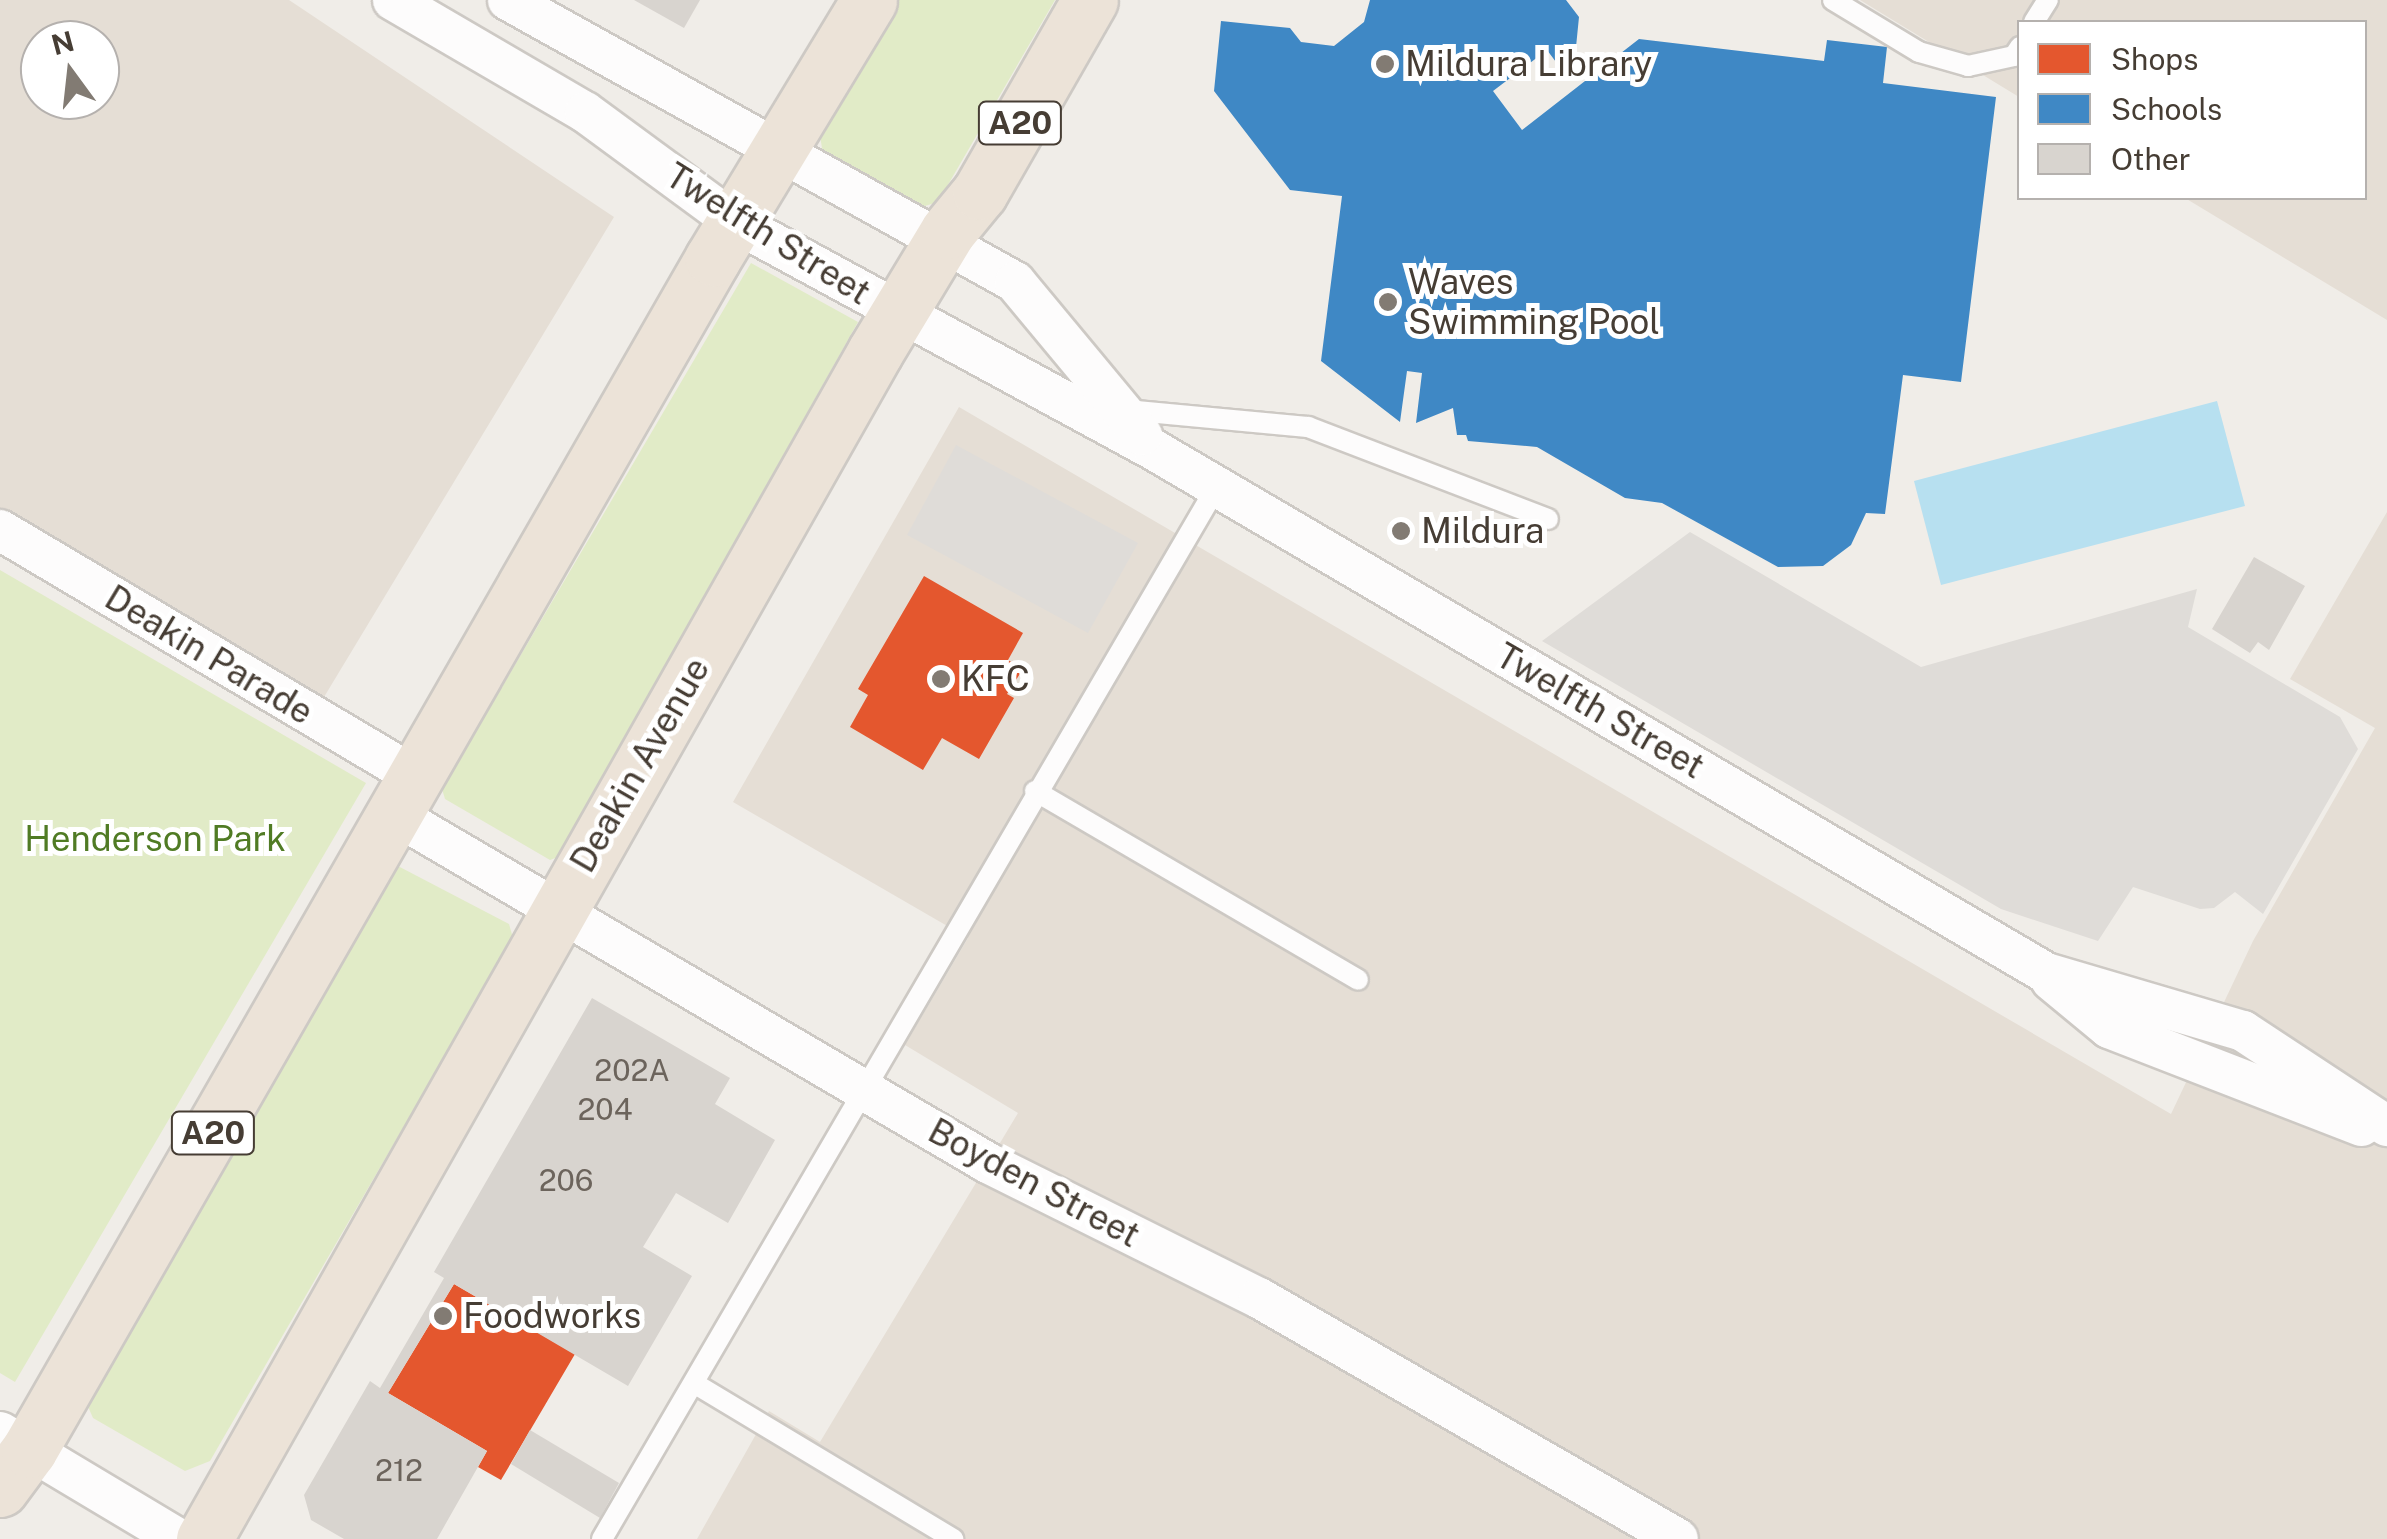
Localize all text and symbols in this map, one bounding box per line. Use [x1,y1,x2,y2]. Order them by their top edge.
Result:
north arrow [20,20,120,120]
legend [2017,20,2367,200]
text: N [48,24,77,61]
text: Shops [2111,41,2198,77]
place label: Mildura Library [1405,43,1652,85]
marker: Mildura Library [1374,53,1396,75]
text: Schools [2111,91,2222,127]
road number: A20 [978,96,1062,150]
text: Other [2111,141,2191,177]
street label: Twelfth Street [658,154,878,314]
place label: Waves Swimming Pool [1408,261,1660,343]
marker: Waves Swimming Pool [1377,291,1399,313]
place label: Mildura [1421,510,1544,552]
marker: Mildura [1390,520,1412,542]
street label: Deakin Parade [98,577,320,733]
street label: Twelfth Street [1489,635,1711,787]
street label: Deakin Avenue [562,650,718,880]
place label: KFC [961,658,1030,700]
marker: KFC [930,668,952,690]
park label: Henderson Park [24,818,286,860]
house number: 202A [594,1052,670,1088]
house number: 204 [577,1091,633,1127]
road number: A20 [170,1106,256,1160]
street label: Boyden Street [921,1110,1147,1256]
house number: 206 [539,1162,593,1198]
place label: Foodworks [463,1295,641,1337]
marker: Foodworks [432,1305,454,1327]
house number: 212 [375,1452,423,1488]

